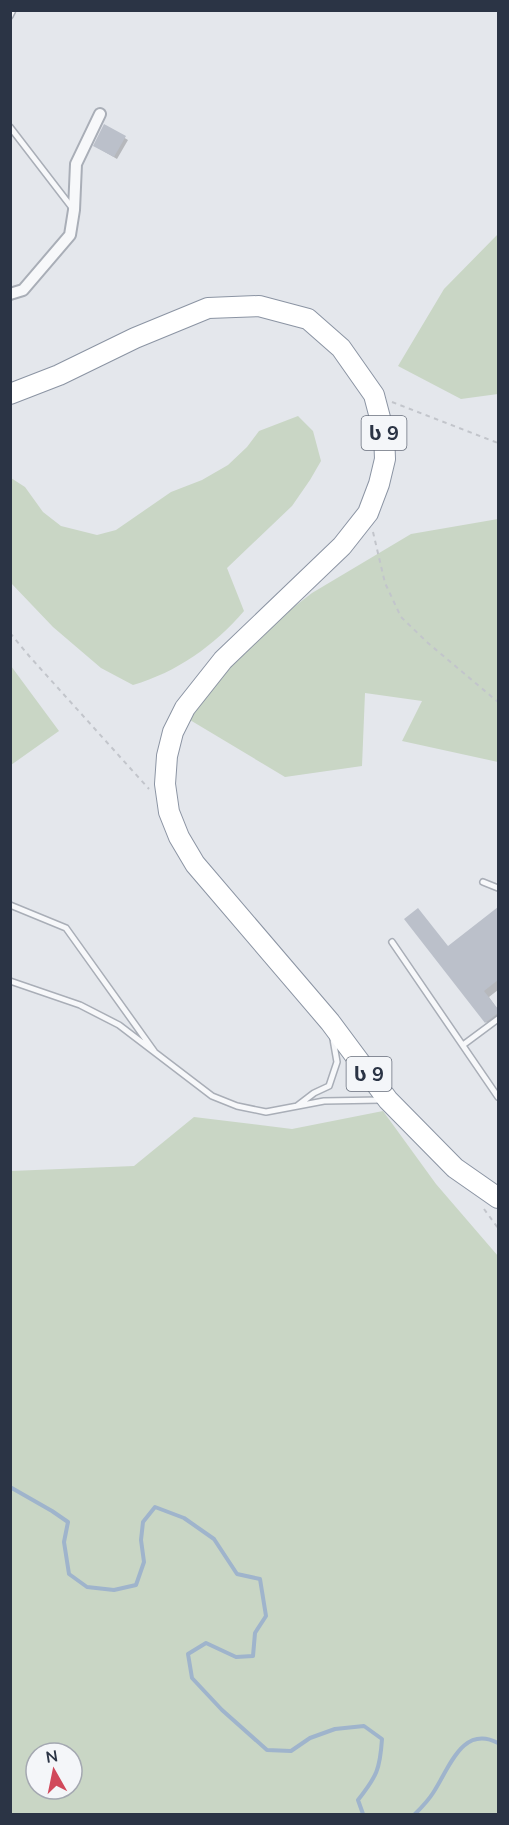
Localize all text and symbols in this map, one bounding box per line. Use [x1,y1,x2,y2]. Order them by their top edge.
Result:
road number: ს 9 [362,416,406,450]
road number: ს 9 [346,1057,392,1091]
north arrow [24,1741,84,1801]
text: N [44,1745,59,1769]

